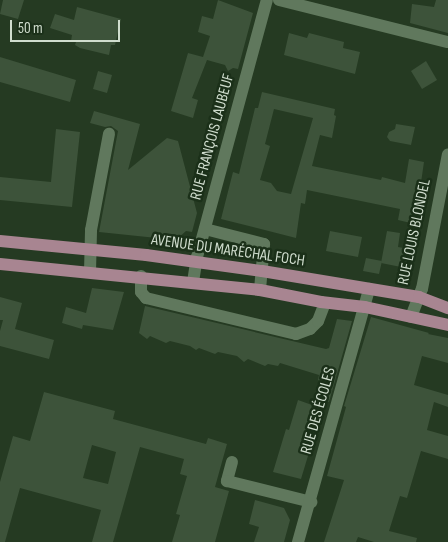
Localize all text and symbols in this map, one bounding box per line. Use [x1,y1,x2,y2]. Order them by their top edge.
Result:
scale bar [12,10,122,42]
text: 50 m [18,19,43,38]
street label: RUE FRANÇOIS LAUBEUF [187,72,239,202]
street label: RUE LOUIS BLONDEL [394,177,436,287]
street label: AVENUE DU MARÉCHAL FOCH [150,231,306,271]
street label: RUE DES ÉCOLES [297,365,341,457]

